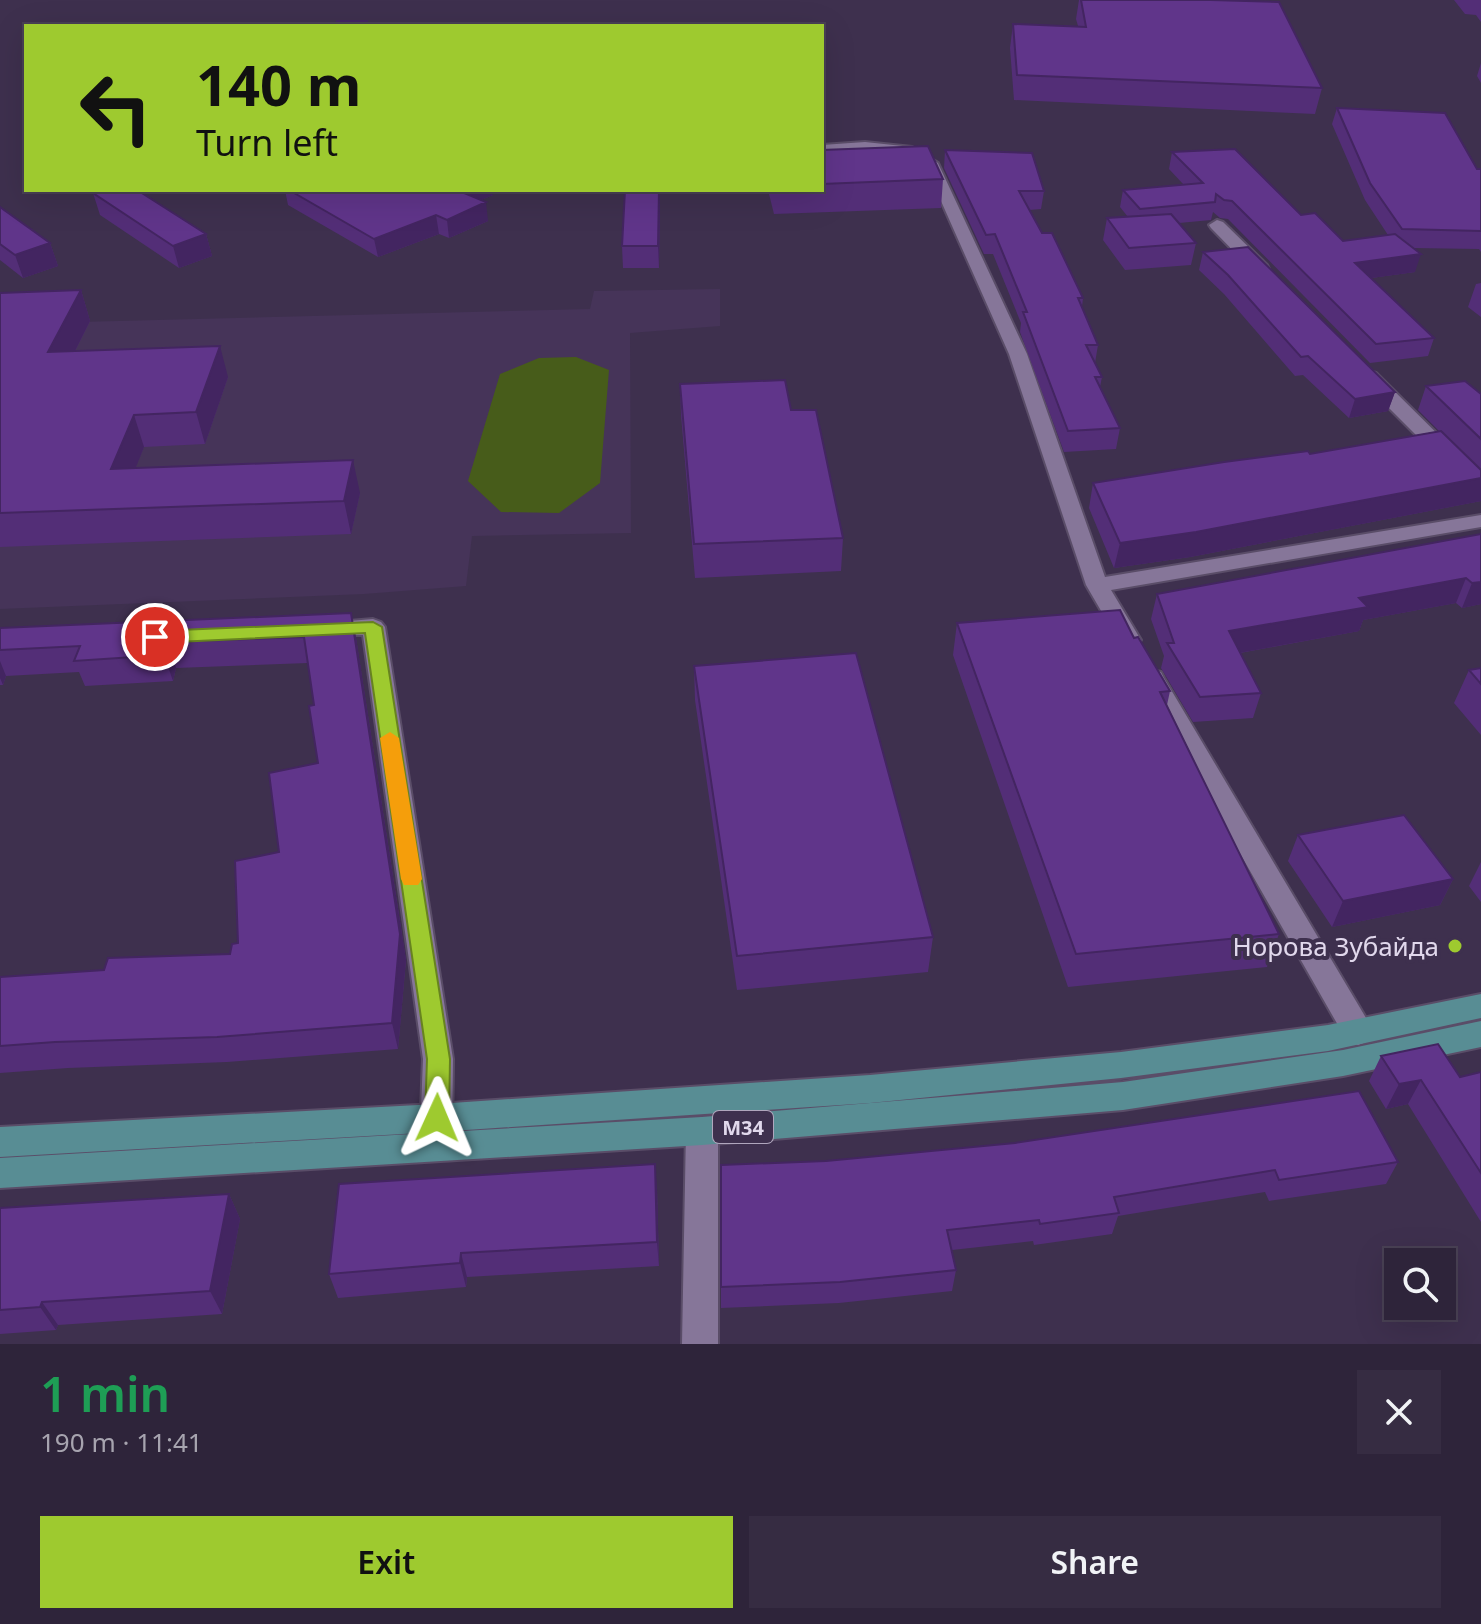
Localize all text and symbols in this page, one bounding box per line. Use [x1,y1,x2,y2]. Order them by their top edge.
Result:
text: 140 m [196,46,361,122]
icon: left [64,56,168,160]
text: Turn left [196,118,338,167]
pin [121,603,189,671]
icon: arrive [133,615,177,659]
place label: Норова Зубайда [1233,928,1439,964]
marker: Норова Зубайда [1446,937,1464,955]
position arrow [395,1076,479,1160]
road number: M34 [713,1111,773,1143]
map controls [1384,1248,1456,1320]
button: search [1384,1248,1456,1320]
text: 1 min [40,1361,170,1426]
button: close [1357,1370,1441,1454]
text: 190 m · 11:41 [40,1424,203,1460]
button: Exit [40,1516,733,1608]
button: Share [749,1516,1441,1608]

